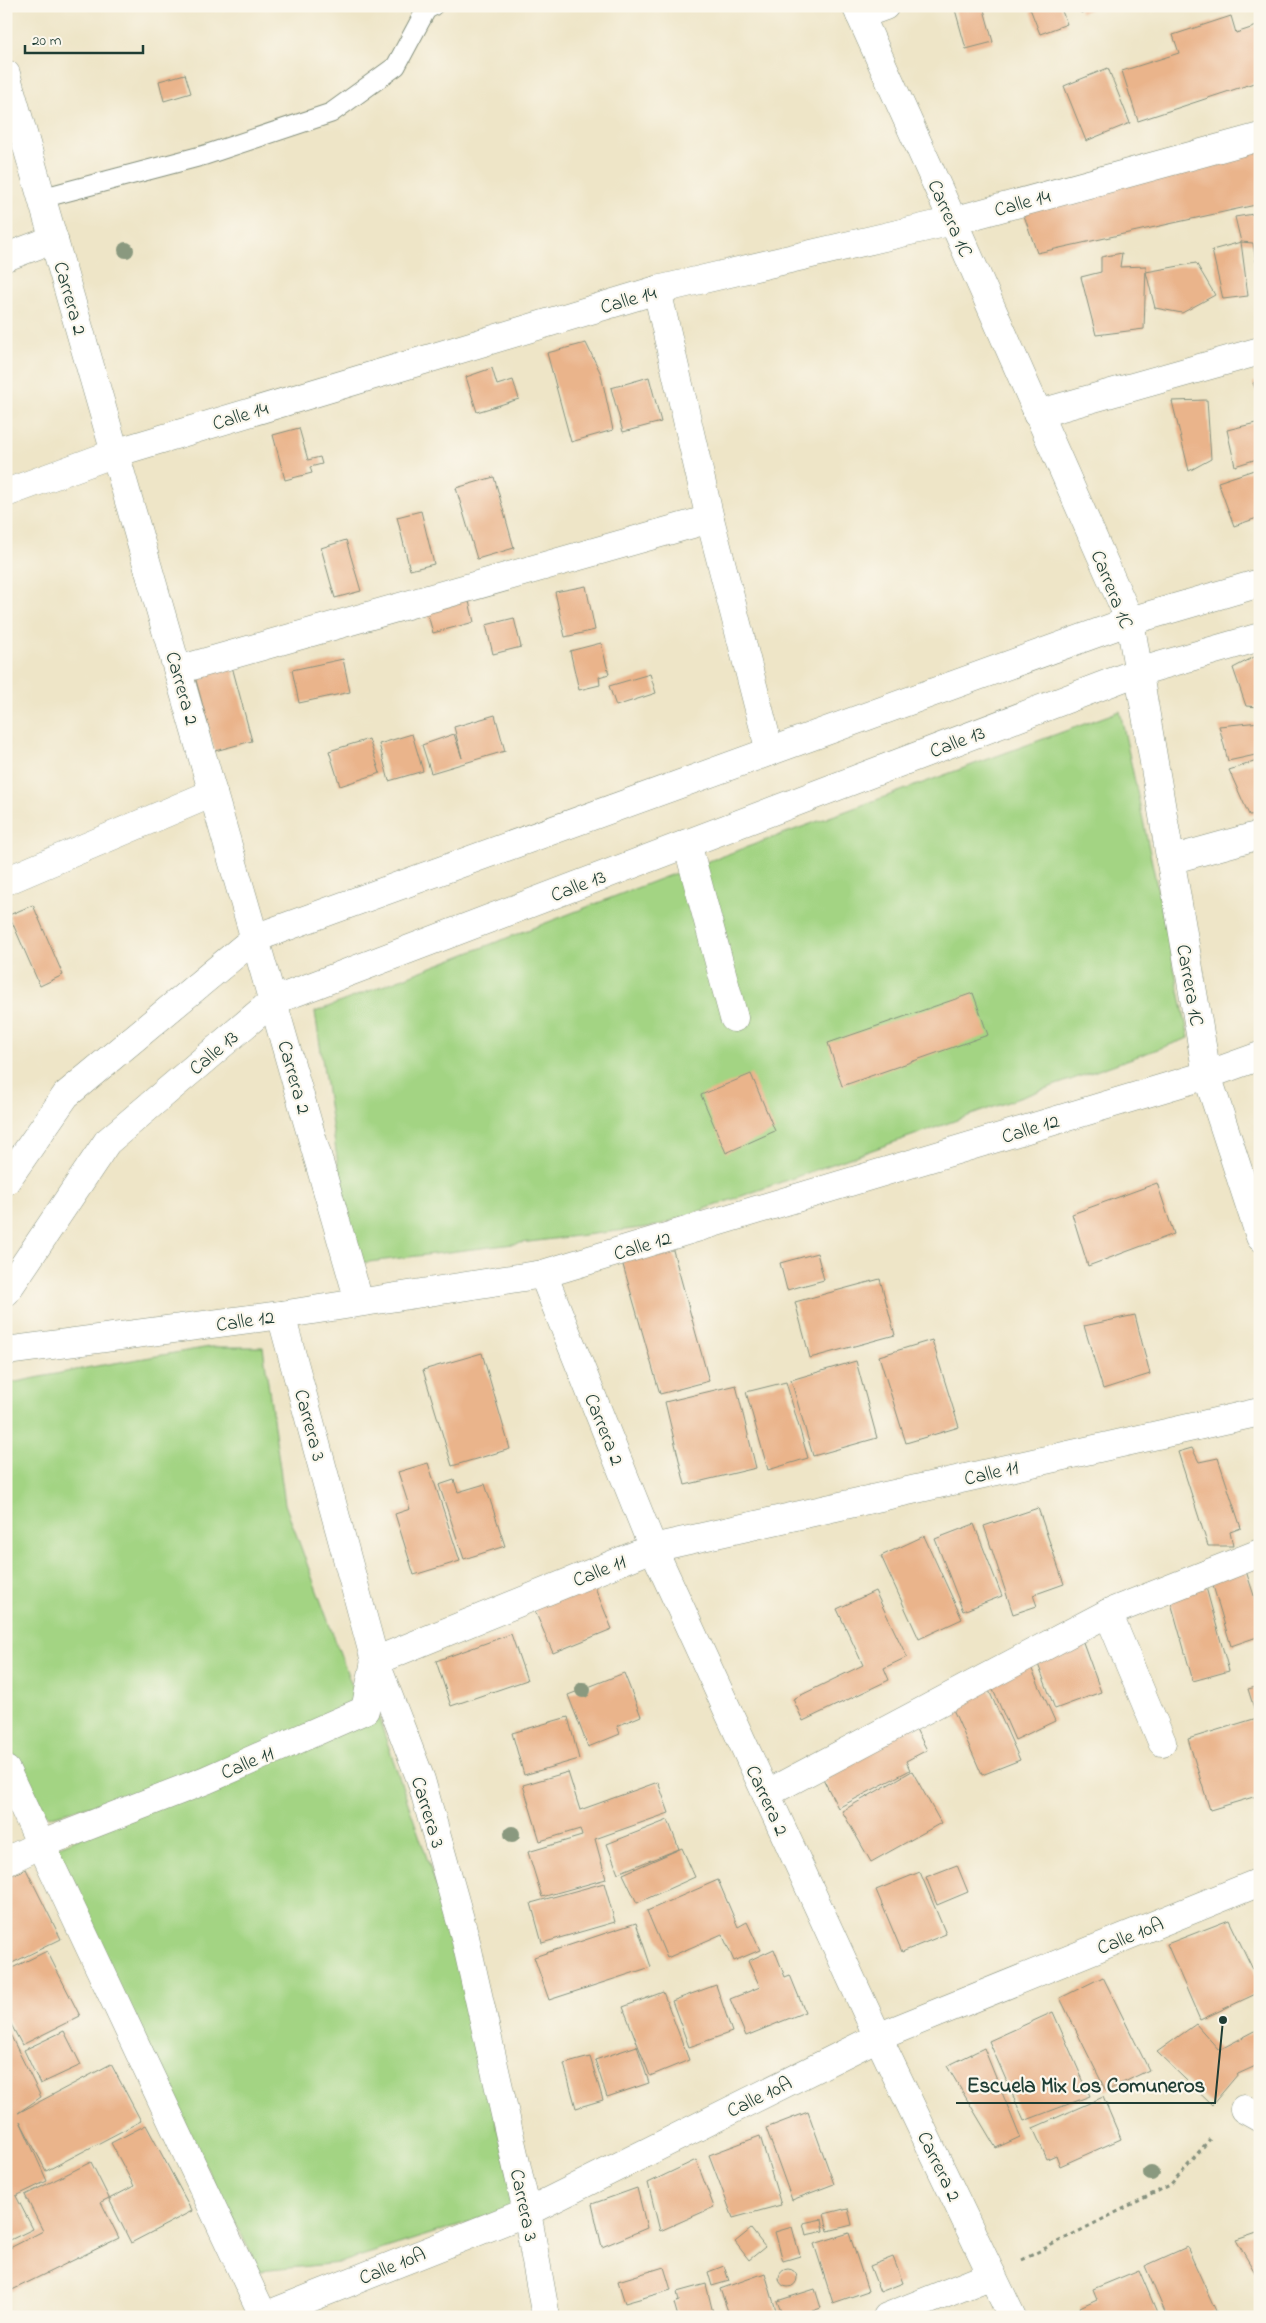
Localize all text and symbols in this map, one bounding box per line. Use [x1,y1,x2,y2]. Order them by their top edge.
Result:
scale bar [25,22,142,54]
text: 20 m [32,30,62,52]
street label: Carrera 1C [919,175,979,263]
street label: Calle 14 [991,183,1054,226]
street label: Carrera 2 [44,259,93,339]
street label: Calle 14 [597,280,660,323]
street label: Calle 14 [209,395,272,440]
street label: Carrera 1C [1082,546,1140,634]
street label: Carrera 2 [156,649,205,729]
street label: Calle 13 [926,720,990,767]
street label: Calle 13 [547,864,611,911]
street label: Carrera 1C [1167,942,1210,1029]
street label: Calle 13 [183,1024,246,1083]
street label: Carrera 2 [268,1038,317,1118]
street label: Calle 12 [998,1108,1063,1153]
street label: Calle 12 [610,1225,675,1270]
street label: Calle 12 [214,1304,277,1341]
street label: Carrera 3 [285,1386,332,1465]
street label: Carrera 2 [575,1390,630,1470]
street label: Calle 11 [961,1454,1022,1495]
street label: Calle 11 [569,1549,631,1596]
street label: Calle 11 [217,1740,279,1788]
street label: Carrera 2 [737,1761,795,1841]
street label: Carrera 3 [402,1773,451,1852]
street label: Calle 10A [1093,1911,1169,1964]
callout: Escuela Mix Los Comuneros [956,2067,1215,2103]
street label: Calle 10A [722,2070,798,2127]
text: Escuela Mix Los Comuneros [967,2072,1206,2102]
street label: Carrera 2 [908,2127,967,2207]
street label: Carrera 3 [501,2167,544,2244]
street label: Calle 10A [355,2241,431,2294]

